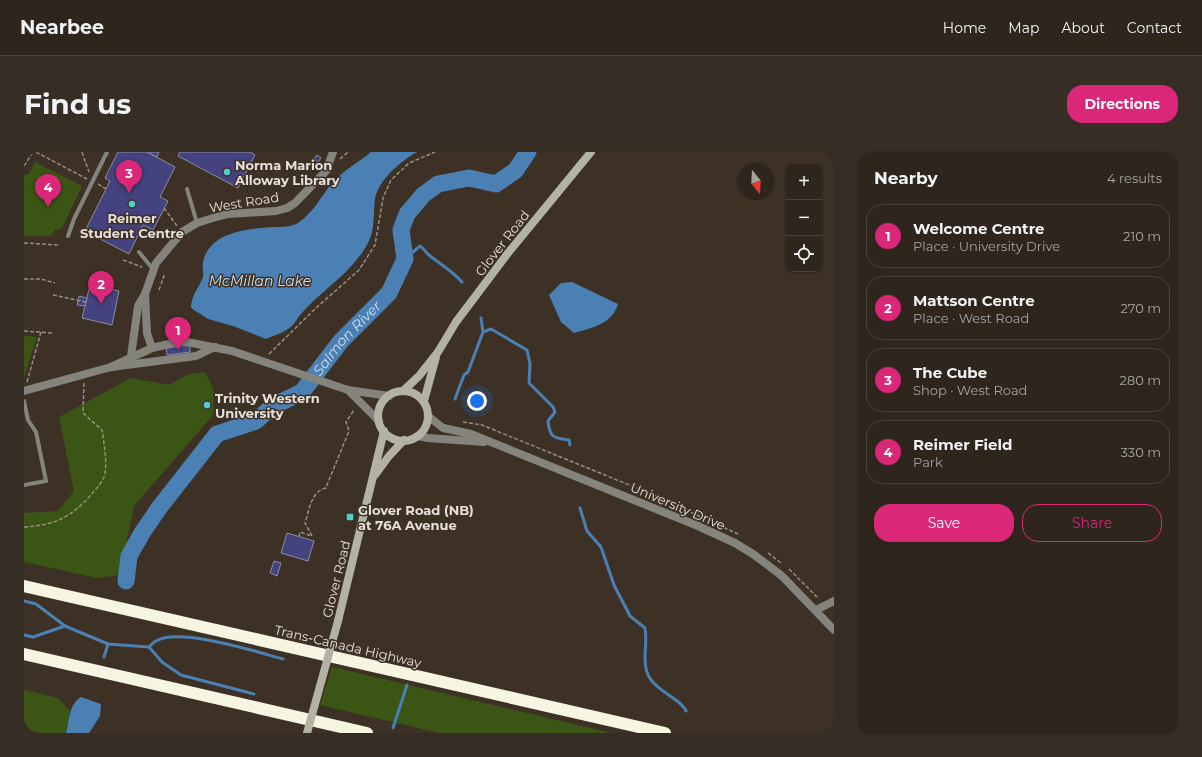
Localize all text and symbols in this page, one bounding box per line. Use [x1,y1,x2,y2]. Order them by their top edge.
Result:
text: Nearbee [20,16,104,39]
text: Home [943,19,986,37]
text: Map [1008,19,1039,37]
text: About [1061,19,1105,37]
text: Contact [1127,19,1182,37]
button: Directions [1067,85,1178,123]
text: Find us [24,87,131,121]
place label: Norma Marion Alloway Library [234,157,340,188]
pin: 3 [116,160,142,193]
north arrow [738,164,774,200]
map controls [786,164,822,272]
button: + [786,164,822,200]
marker: Norma Marion Alloway Library [222,167,232,177]
text: Nearby [874,168,938,188]
text: 4 results [1107,170,1162,186]
pin: 4 [35,174,61,207]
street label: West Road [208,189,280,215]
marker: Reimer Student Centre [127,199,137,209]
button: − [786,200,822,236]
street label: Glover Road [471,207,533,279]
place label: Reimer Student Centre [80,210,184,241]
text: Welcome Centre [913,219,1044,238]
text: 1 [885,228,891,244]
text: 210 m [1123,228,1161,244]
button: locate [786,236,822,272]
text: Place · University Drive [913,238,1060,254]
pin: 2 [88,271,114,304]
water label: McMillan Lake [209,272,311,290]
text: Mattson Centre [913,291,1035,310]
water label: Salmon River [309,297,385,379]
text: 2 [884,300,892,316]
text: 270 m [1120,300,1161,316]
text: Place · West Road [913,310,1029,326]
pin: 1 [165,317,191,350]
text: The Cube [913,363,987,382]
text: 3 [884,372,892,388]
text: 280 m [1120,372,1161,388]
text: Shop · West Road [913,382,1027,398]
place label: Trinity Western University [215,390,320,421]
your location [467,391,487,411]
marker: Trinity Western University [202,400,212,410]
text: Reimer Field [913,435,1012,454]
text: 4 [884,444,892,460]
text: 330 m [1121,444,1161,460]
text: Park [913,454,943,470]
street label: University Drive [628,479,728,533]
place label: Glover Road (NB) at 76A Avenue [358,502,474,533]
button: Save [874,504,1014,542]
button: Share [1022,504,1162,542]
marker: Glover Road (NB) at 76A Avenue [345,512,355,522]
street label: Glover Road [319,539,353,619]
street label: Trans-Canada Highway [273,621,424,671]

